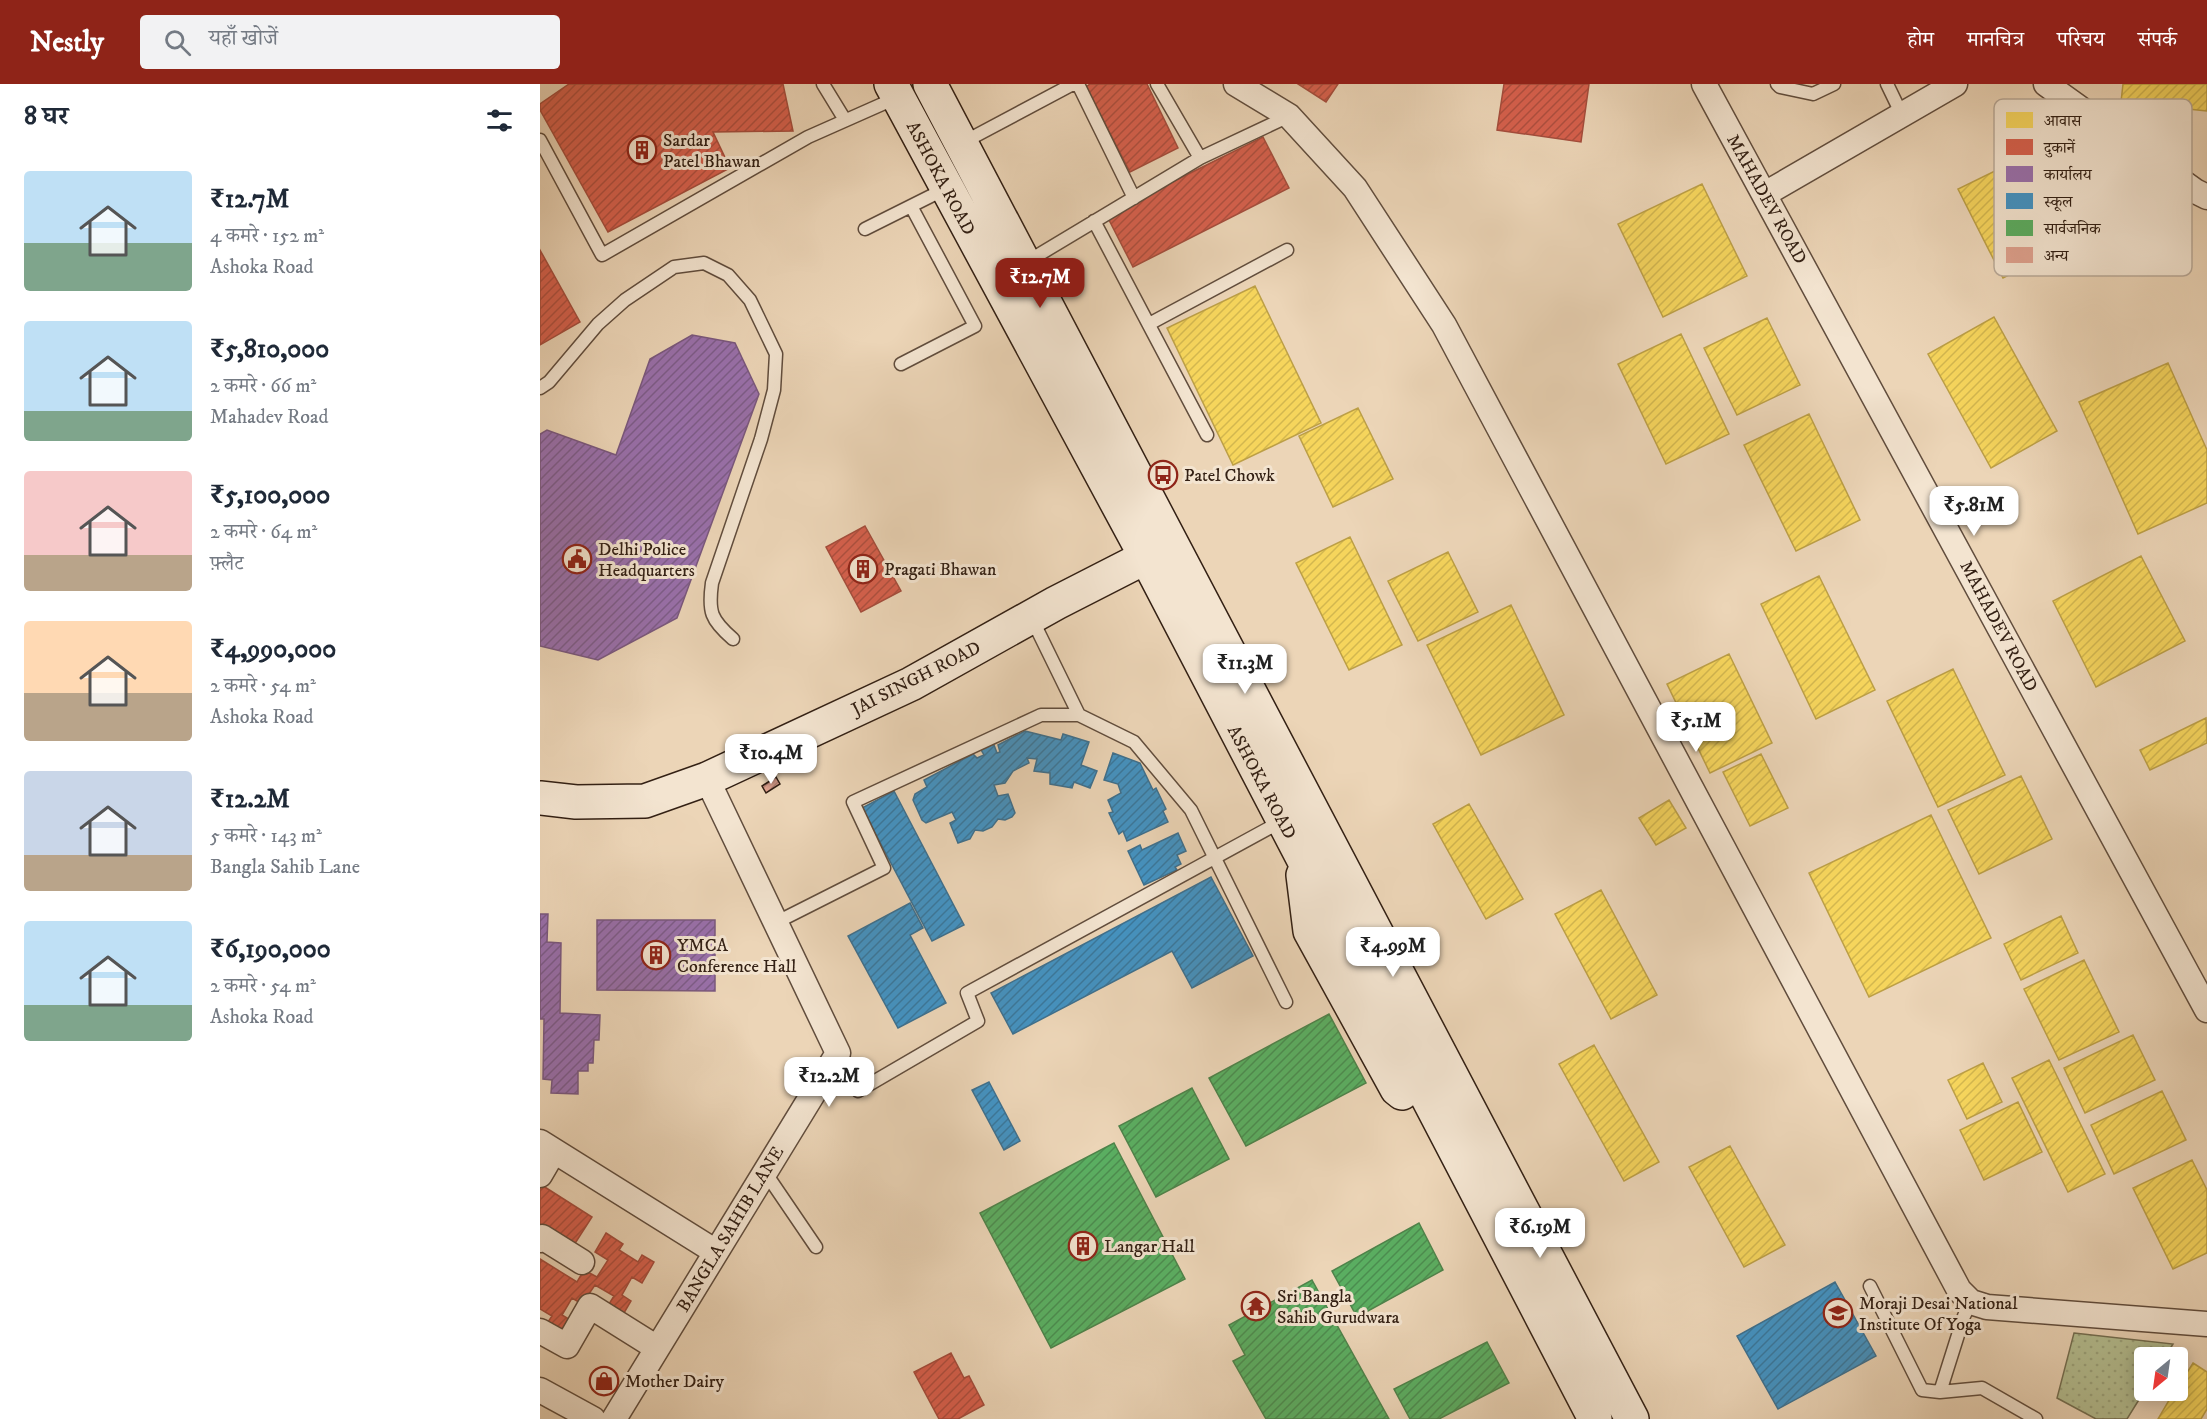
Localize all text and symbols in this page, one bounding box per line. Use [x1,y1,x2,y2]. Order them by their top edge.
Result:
search box [140,15,560,69]
text: Nestly [30,25,104,60]
text: यहाँ खोजें [209,25,278,52]
icon: search [161,26,194,59]
text: होम [1907,27,1934,53]
text: मानचित्र [1967,27,2024,53]
text: परिचय [2057,27,2105,53]
text: संपर्क [2138,27,2177,53]
legend [1994,99,2192,276]
text: 8 घर [24,100,68,133]
icon: filters [483,104,516,137]
text: आवास [2044,111,2083,131]
street label: ASHOKA ROAD [901,118,979,239]
place label: Sardar Patel Bhawan [663,130,761,173]
street label: MAHADEV ROAD [1721,131,1811,268]
building icon: Sardar Patel Bhawan [626,134,658,166]
text: दुकानें [2043,138,2076,158]
text: कार्यालय [2043,165,2093,185]
text: ₹12.7M [210,183,289,216]
text: स्कूल [2043,192,2074,212]
icon: home [72,195,144,267]
text: सार्वजनिक [2043,219,2102,239]
text: 4 कमरे · 152 m² [210,224,324,249]
text: अन्य [2044,246,2070,266]
text: Ashoka Road [210,255,314,280]
pin: ₹12.7M [991,258,1089,309]
text: ₹12.7M [1009,265,1071,290]
text: ₹5,810,000 [210,333,329,366]
icon: home [72,345,144,417]
text: 2 कमरे · 66 m² [210,374,316,399]
text: Mahadev Road [210,405,329,430]
bus stop icon: Patel Chowk [1147,459,1179,491]
place label: Patel Chowk [1184,465,1275,487]
text: ₹5,100,000 [210,479,330,512]
pin: ₹5.81M [1925,486,2023,537]
text: ₹5.81M [1943,493,2005,518]
icon: home [72,495,144,567]
text: 2 कमरे · 64 m² [210,520,317,545]
place label: Delhi Police Headquarters [598,539,695,582]
public building icon: Delhi Police Headquarters [561,543,593,575]
text: फ़्लैट [210,552,243,577]
building icon: Pragati Bhawan [847,553,879,585]
street label: MAHADEV ROAD [1954,557,2042,696]
place label: Pragati Bhawan [884,559,997,581]
text: ₹4,990,000 [210,633,336,666]
street label: JAI SINGH ROAD [846,637,985,722]
pin: ₹11.3M [1196,644,1294,695]
icon: home [72,645,144,717]
text: ₹11.3M [1217,651,1273,676]
text: 2 कमरे · 54 m² [210,674,316,699]
pin: ₹5.1M [1654,702,1738,753]
text: Ashoka Road [210,705,314,730]
text: ₹5.1M [1671,709,1722,734]
street label: ASHOKA ROAD [1222,722,1300,843]
pin: ₹10.4M [722,734,820,785]
text: ₹10.4M [739,741,803,766]
text: ₹12.2M [210,783,290,816]
icon: home [72,795,144,867]
text: 5 कमरे · 143 m² [210,824,322,849]
text: Bangla Sahib Lane [210,855,360,880]
pin: ₹4.99M [1344,927,1442,978]
text: ₹6,190,000 [210,933,331,966]
text: ₹4.99M [1360,934,1426,959]
place label: YMCA Conference Hall [677,935,797,978]
building icon: YMCA Conference Hall [640,939,672,971]
icon: home [72,945,144,1017]
text: 2 कमरे · 54 m² [210,974,316,999]
text: Ashoka Road [210,1005,314,1030]
pin: ₹12.2M [780,1057,878,1108]
text: ₹12.2M [798,1064,860,1089]
street label: BANGLA SAHIB LANE [673,1142,789,1316]
pin: ₹6.19M [1491,1208,1589,1259]
text: ₹6.19M [1509,1215,1571,1240]
building icon: Langar Hall [1067,1230,1099,1262]
place label: Langar Hall [1104,1236,1195,1258]
place label: Sri Bangla Sahib Gurudwara [1277,1286,1400,1329]
temple icon: Sri Bangla Sahib Gurudwara [1240,1290,1272,1322]
place label: Moraji Desai National Institute Of Yoga [1859,1293,2018,1336]
school or university icon: Moraji Desai National Institute Of Yoga [1822,1297,1854,1329]
north arrow [2134,1347,2188,1401]
map controls [2134,1347,2188,1401]
shop icon: Mother Dairy [588,1365,620,1397]
place label: Mother Dairy [625,1371,724,1393]

